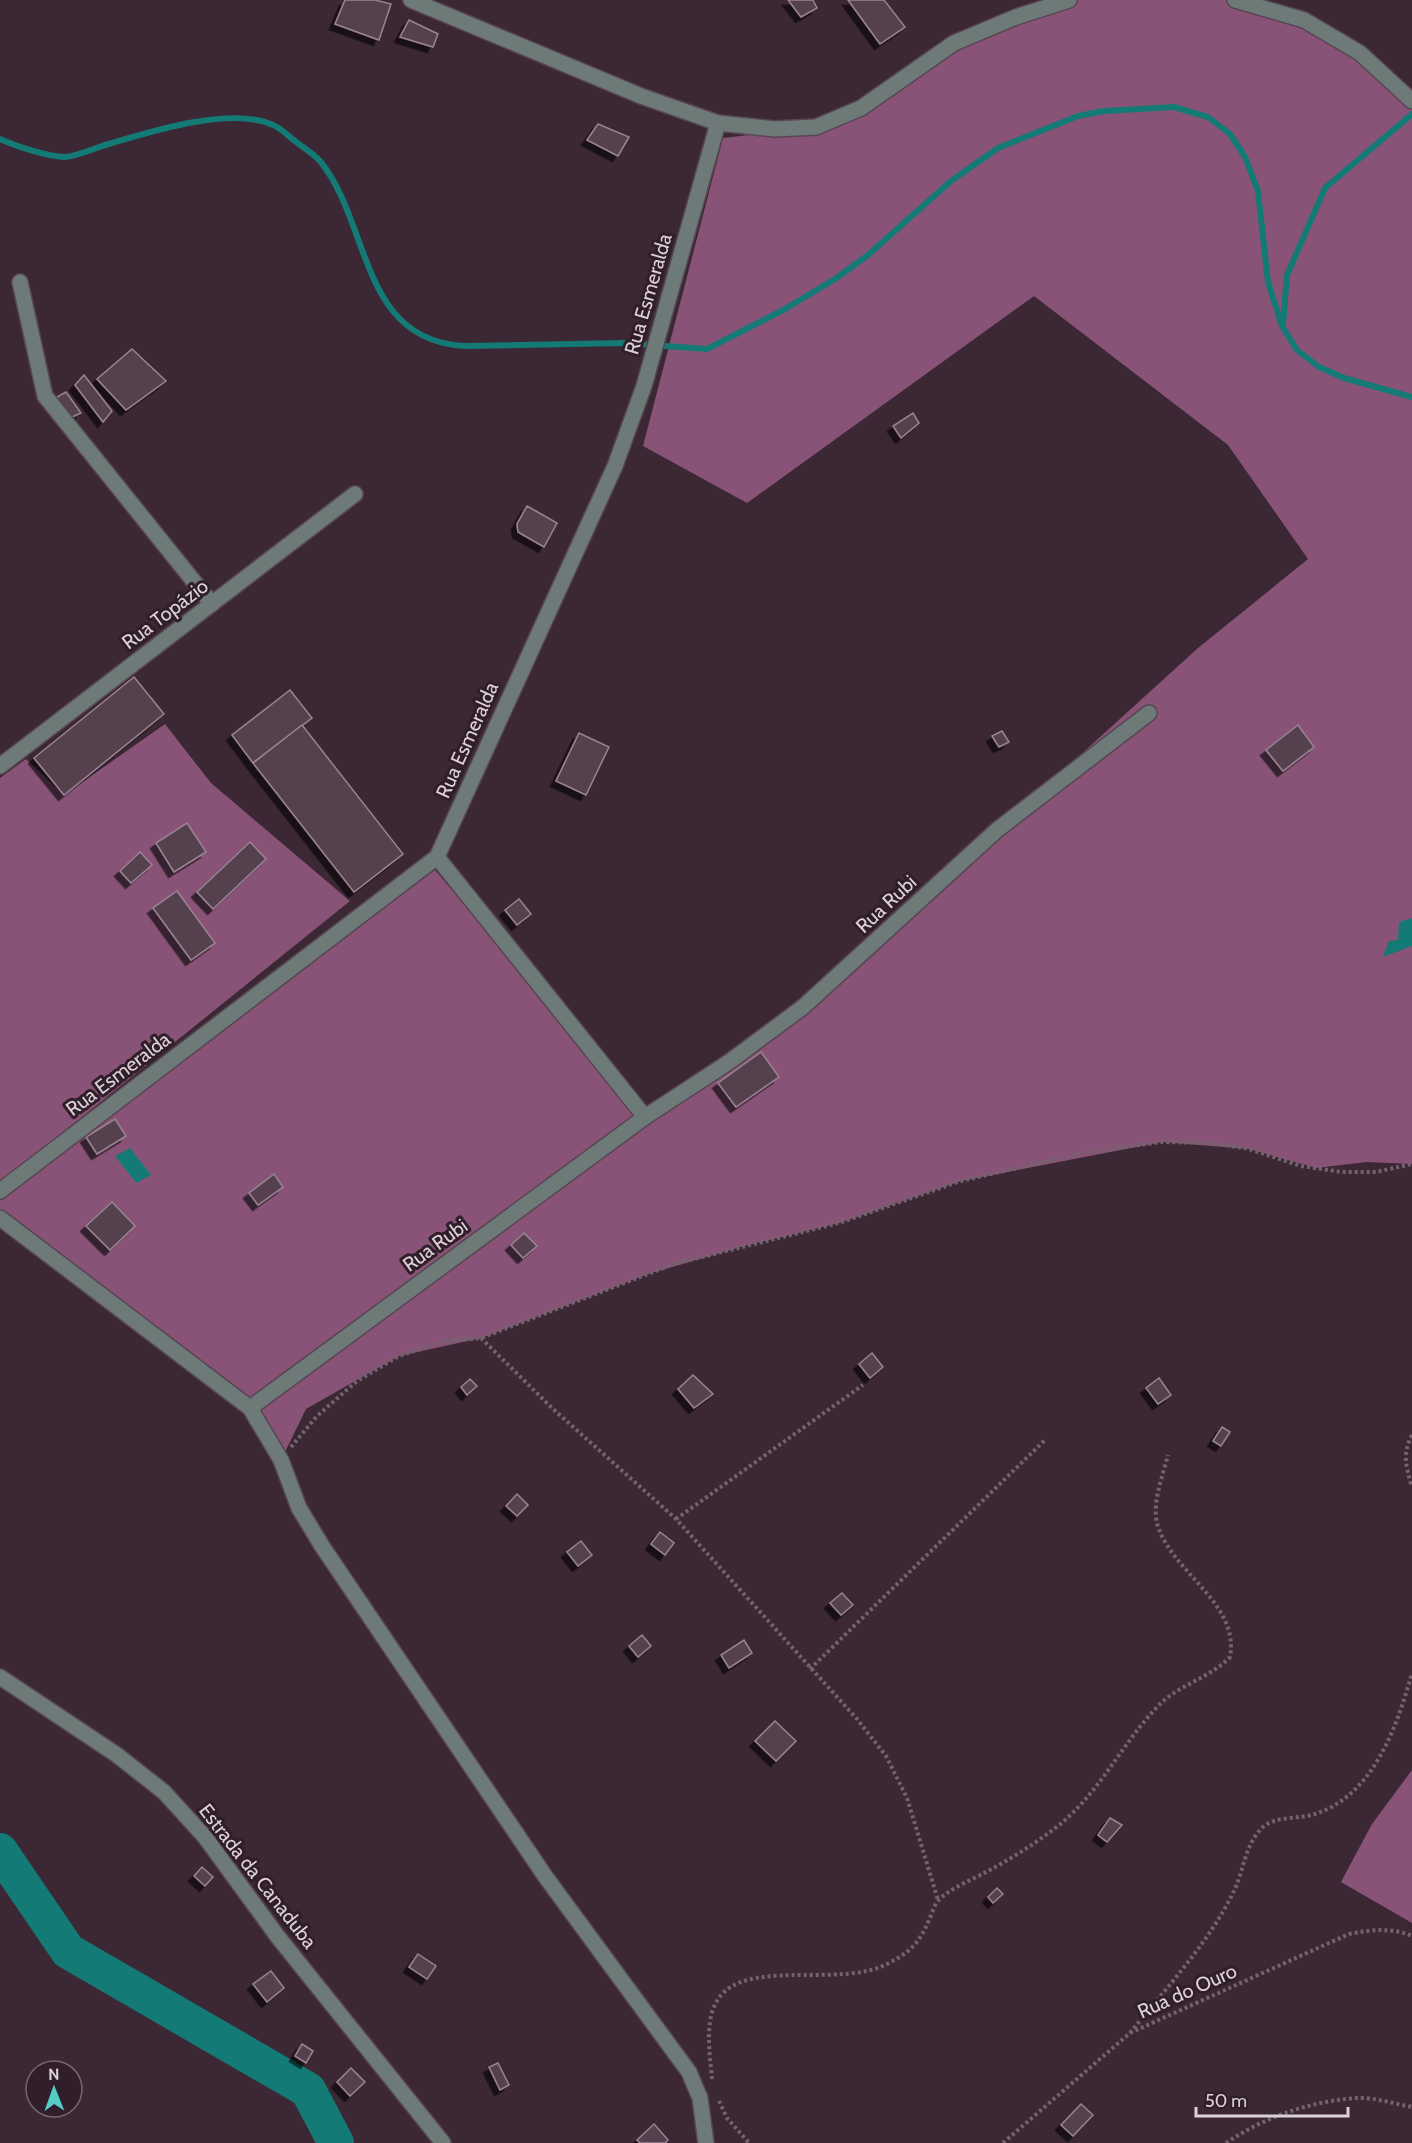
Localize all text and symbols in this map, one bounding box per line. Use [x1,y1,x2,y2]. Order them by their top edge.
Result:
street label: Rua Esmeralda [619,230,677,357]
street label: Rua Topázio [117,574,213,654]
street label: Rua Esmeralda [431,678,503,802]
street label: Rua Rubi [851,870,921,938]
street label: Rua Esmeralda [61,1027,175,1121]
street label: Rua Rubi [398,1214,472,1276]
street label: Estrada da Canaduba [194,1799,322,1954]
street label: Rua do Ouro [1134,1959,1240,2023]
north arrow [24,2059,84,2119]
text: N [48,2065,60,2084]
scale bar [1196,2080,1348,2118]
text: 50 m [1205,2090,1247,2112]

